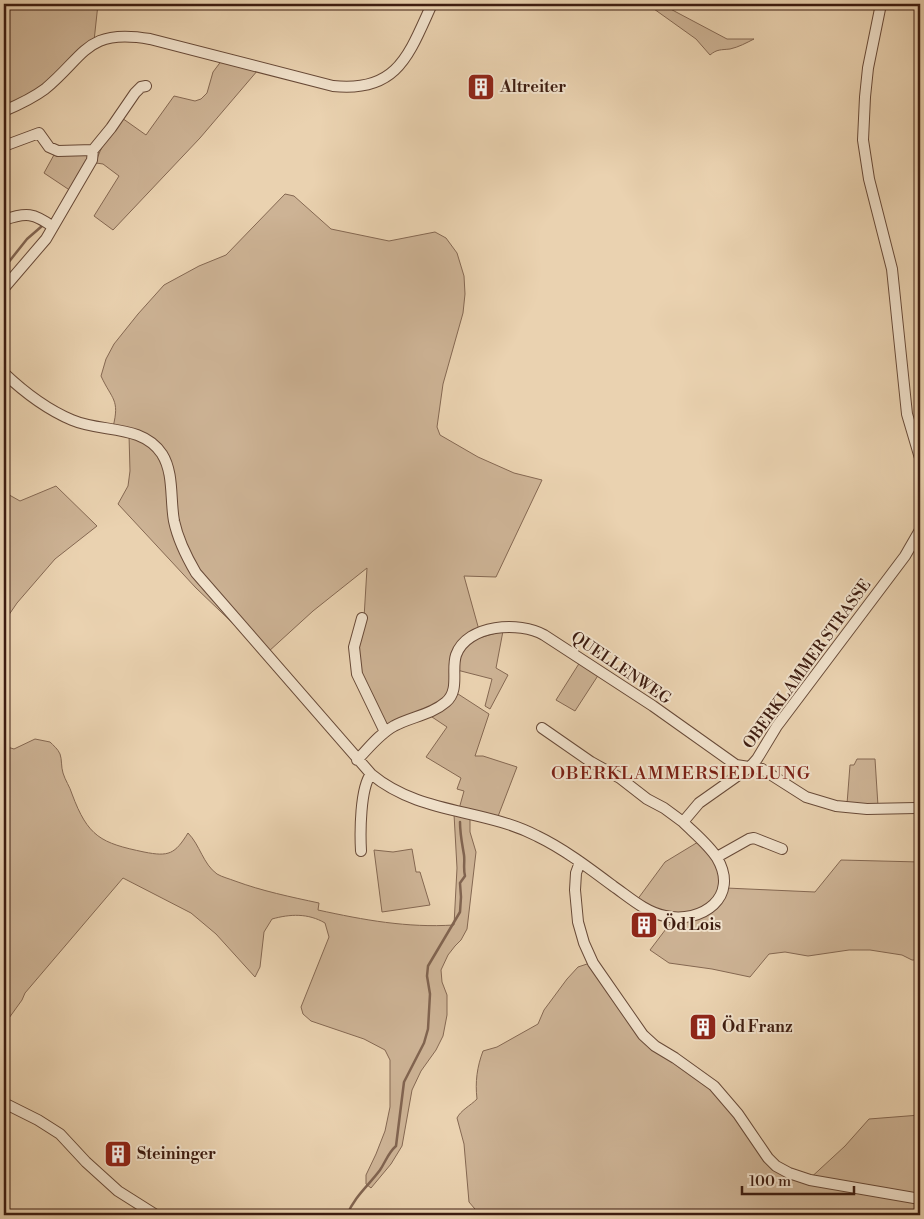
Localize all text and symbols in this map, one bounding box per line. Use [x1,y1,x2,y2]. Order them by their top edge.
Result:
building icon: Altreiter [466,72,496,102]
place label: Altreiter [499,77,566,97]
street label: OBERKLAMMER STRASSE [739,575,875,753]
street label: QUELLENWEG [567,627,675,709]
district label: OBERKLAMMERSIEDLUNG [551,762,811,785]
building icon: Öd Lois [629,910,659,940]
place label: Öd Lois [663,913,721,935]
building icon: Öd Franz [688,1012,718,1042]
place label: Öd Franz [722,1015,793,1037]
building icon: Steininger [103,1139,133,1169]
place label: Steininger [137,1144,216,1164]
scale bar [742,1164,854,1196]
text: 100 m [749,1172,791,1191]

